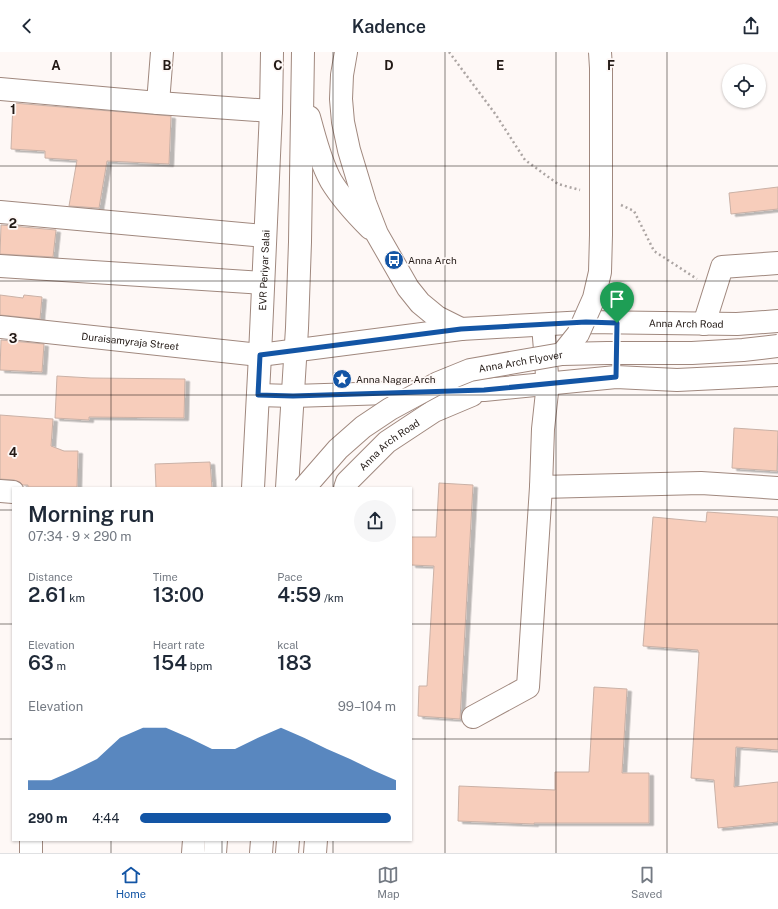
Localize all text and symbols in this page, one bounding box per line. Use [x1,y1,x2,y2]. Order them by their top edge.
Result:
icon: back [16,15,38,37]
icon: share [740,15,762,37]
text: Kadence [352,16,426,37]
text: A [51,58,61,73]
text: B [163,58,172,73]
text: C [273,58,283,73]
text: D [384,58,394,73]
text: E [496,58,504,73]
text: F [607,58,615,73]
map controls [722,64,766,108]
button: locate [722,64,766,108]
text: 1 [10,102,16,117]
text: 2 [9,216,17,231]
street label: EVR Periyar Salai [256,230,272,311]
bus stop icon: Anna Arch [383,249,405,271]
place label: Anna Arch [408,254,457,266]
pin [600,282,634,323]
icon: arrive [606,288,628,310]
street label: Anna Arch Road [649,317,724,330]
street label: Duraisamyraja Street [81,330,180,352]
text: 3 [9,331,18,346]
street label: Anna Arch Flyover [478,348,564,374]
place icon: Anna Nagar Arch [331,368,353,390]
place label: Anna Nagar Arch [356,373,436,385]
street label: Anna Arch Road [356,416,422,473]
text: 4 [9,445,18,460]
button: share [354,500,396,542]
text: Morning run [28,501,154,527]
text: 07:34 · 9 × 290 m [28,529,132,544]
text: Distance [28,571,73,583]
text: Time [153,571,178,583]
text: Pace [277,571,302,583]
text: 2.61 [28,583,67,607]
text: 13:00 [153,583,204,607]
text: 4:59 [277,583,321,607]
text: km [67,592,85,604]
text: /km [321,592,343,604]
text: Elevation [28,639,75,651]
text: Heart rate [153,639,205,651]
text: kcal [277,639,299,651]
text: 63 [28,651,54,675]
text: 154 [153,651,187,675]
text: 183 [277,651,312,675]
text: m [54,660,66,672]
text: bpm [187,660,212,672]
text: Elevation [28,699,83,714]
text: 99–104 m [338,699,396,714]
text: 290 m [28,811,68,826]
text: 4:44 [92,811,119,826]
tab: Home [116,864,146,900]
tab: Map [377,864,400,900]
tab: Saved [631,864,662,900]

